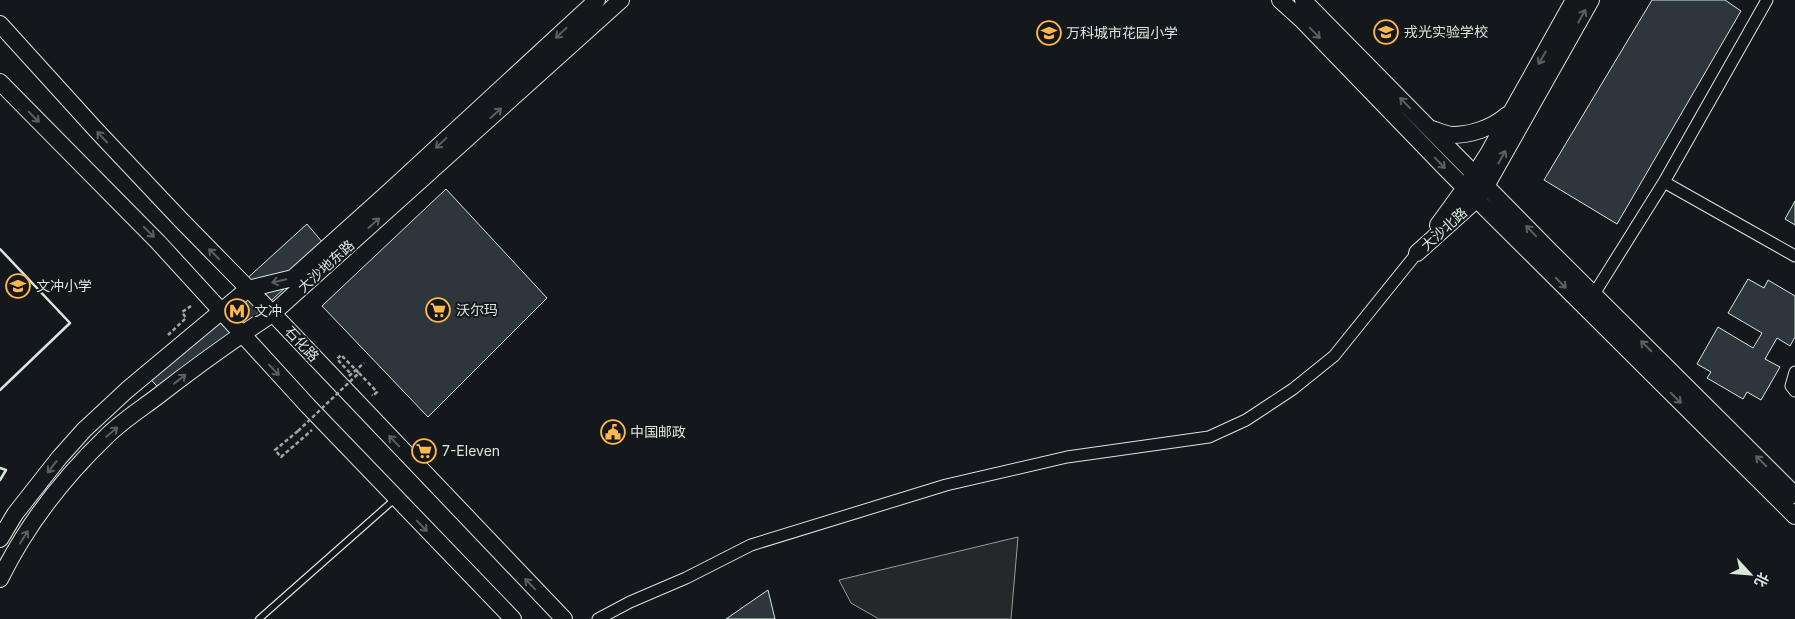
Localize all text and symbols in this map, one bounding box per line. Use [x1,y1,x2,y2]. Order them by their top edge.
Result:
one-way arrow [1577,8,1587,23]
school or university icon: 戎光实验学校 [1373,19,1399,45]
school or university icon: 万科城市花园小学 [1036,20,1062,46]
place label: 戎光实验学校 [1404,23,1488,40]
place label: 万科城市花园小学 [1066,24,1178,41]
one-way arrow [554,27,567,39]
one-way arrow [1309,27,1321,40]
one-way arrow [1536,50,1546,64]
one-way arrow [1398,97,1411,109]
one-way arrow [490,107,503,119]
one-way arrow [28,111,40,123]
one-way arrow [96,130,108,143]
one-way arrow [435,137,448,149]
one-way arrow [1498,151,1508,165]
one-way arrow [1434,156,1446,168]
street label: 大沙北路 [1417,204,1470,254]
one-way arrow [368,217,381,229]
one-way arrow [1525,225,1537,237]
one-way arrow [143,226,155,238]
street label: 大沙地东路 [294,236,357,295]
one-way arrow [208,248,220,260]
school or university icon: 文冲小学 [5,273,31,299]
place label: 文冲小学 [36,277,92,294]
one-way arrow [271,277,287,286]
one-way arrow [1554,277,1566,289]
supermarket icon: 沃尔玛 [425,297,451,323]
metro station icon: 文冲 [224,298,250,324]
place label: 沃尔玛 [456,301,498,318]
place label: 文冲 [254,302,282,319]
street label: 石化路 [282,323,323,365]
one-way arrow [1640,340,1652,352]
one-way arrow [268,363,280,376]
one-way arrow [173,373,186,384]
one-way arrow [1670,392,1682,404]
public building icon: 中国邮政 [600,419,626,445]
place label: 中国邮政 [630,423,686,440]
one-way arrow [105,427,118,438]
one-way arrow [388,435,400,448]
supermarket icon: 7-Eleven [411,438,437,464]
place label: 7-Eleven [442,442,500,459]
one-way arrow [1754,455,1767,467]
one-way arrow [46,460,57,473]
one-way arrow [416,519,428,531]
one-way arrow [19,530,29,544]
north arrow [1725,549,1775,599]
text: 北 [1751,570,1773,590]
one-way arrow [524,578,536,590]

